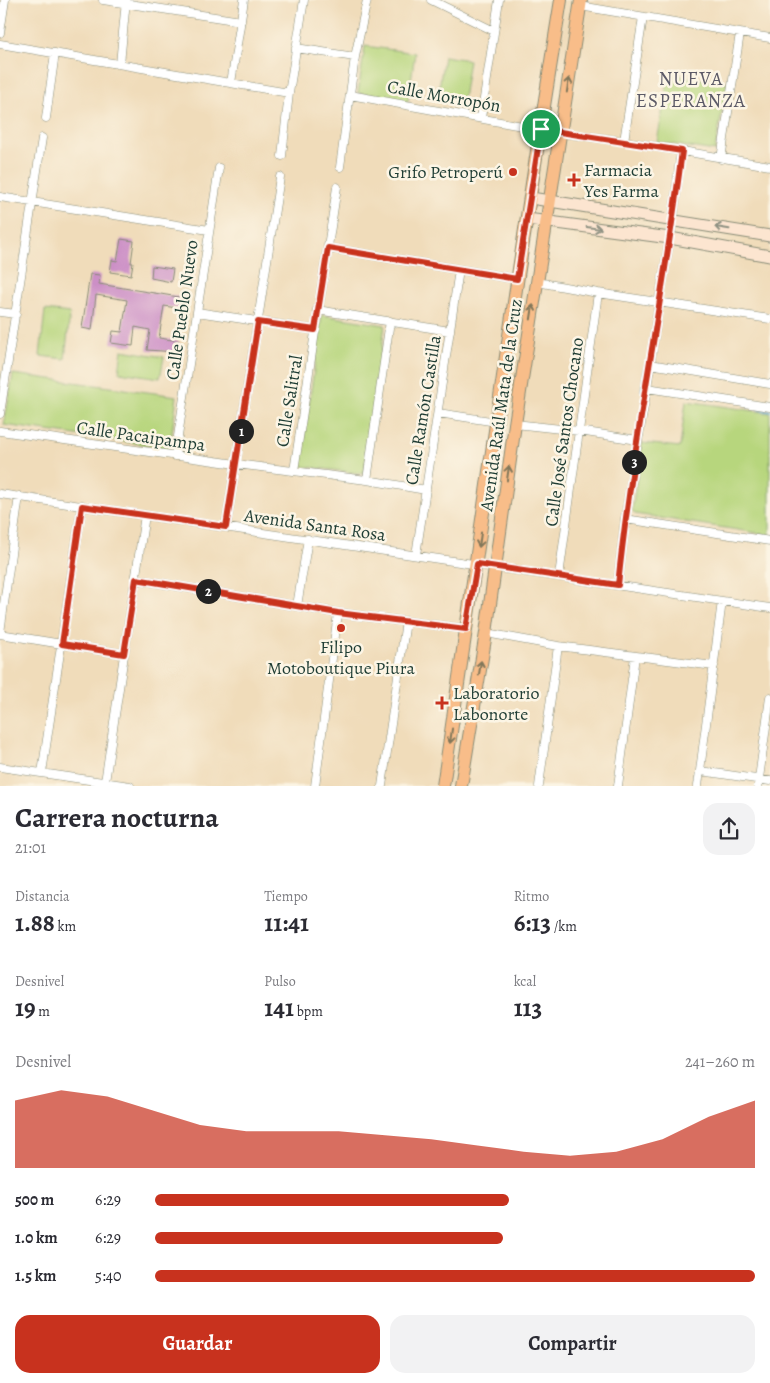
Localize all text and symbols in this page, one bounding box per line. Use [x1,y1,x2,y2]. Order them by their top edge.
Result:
district label: NUEVA ESPERANZA [636,66,746,114]
street label: Calle Morropón [385,74,503,118]
one-way arrow [564,77,574,93]
pin [520,108,562,150]
icon: arrive [527,115,555,143]
place label: Farmacia Yes Farma [583,158,660,203]
place label: Grifo Petroperú [388,160,503,184]
marker: Grifo Petroperú [507,166,519,178]
marker: Farmacia Yes Farma [568,174,580,186]
one-way arrow [586,223,602,233]
one-way arrow [714,223,730,233]
street label: Calle Pueblo Nuevo [160,238,204,382]
street label: Avenida Raúl Mata de la Cruz [474,297,528,514]
one-way arrow [527,304,537,320]
street label: Calle Ramón Castilla [399,333,447,487]
street label: Calle José Santos Chocano [539,336,589,528]
street label: Calle Salitral [270,353,308,449]
street label: Calle Pacaipampa [75,415,207,457]
pin: 1 [228,418,254,444]
text: 1 [239,422,244,441]
pin: 3 [622,450,646,474]
text: 3 [631,453,638,472]
one-way arrow [503,465,513,481]
street label: Avenida Santa Rosa [242,503,388,547]
one-way arrow [475,532,485,548]
pin: 2 [196,578,220,604]
text: 2 [205,582,212,601]
marker: Filipo Motoboutique Piura [335,622,347,634]
place label: Filipo Motoboutique Piura [267,635,416,680]
one-way arrow [476,661,486,677]
place label: Laboratorio Labonorte [453,681,540,726]
marker: Laboratorio Labonorte [435,696,449,710]
one-way arrow [446,727,456,743]
text: Carrera nocturna [15,799,219,837]
button: share [703,803,755,855]
text: 21:01 [15,837,46,859]
text: Distancia [15,887,70,906]
text: Tiempo [264,887,308,906]
text: Ritmo [514,887,549,906]
text: 1.88 [15,906,55,940]
text: 11:41 [264,906,309,940]
text: 6:13 [514,906,551,940]
text: km [55,917,76,936]
text: /km [551,917,577,936]
text: Desnivel [15,972,64,991]
text: Pulso [264,972,296,991]
text: kcal [514,972,536,991]
text: 19 [15,991,36,1025]
text: 141 [264,991,294,1025]
text: 113 [514,991,542,1025]
text: m [36,1002,50,1021]
text: bpm [294,1002,323,1021]
text: Desnivel [15,1051,71,1073]
text: 241–260 m [685,1051,755,1073]
text: 500 m [15,1189,54,1211]
text: 6:29 [95,1189,121,1211]
text: 1.0 km [15,1227,58,1249]
text: 6:29 [95,1227,121,1249]
text: 1.5 km [15,1265,56,1287]
text: 5:40 [95,1265,121,1287]
button: Guardar [15,1315,380,1373]
button: Compartir [390,1315,755,1373]

